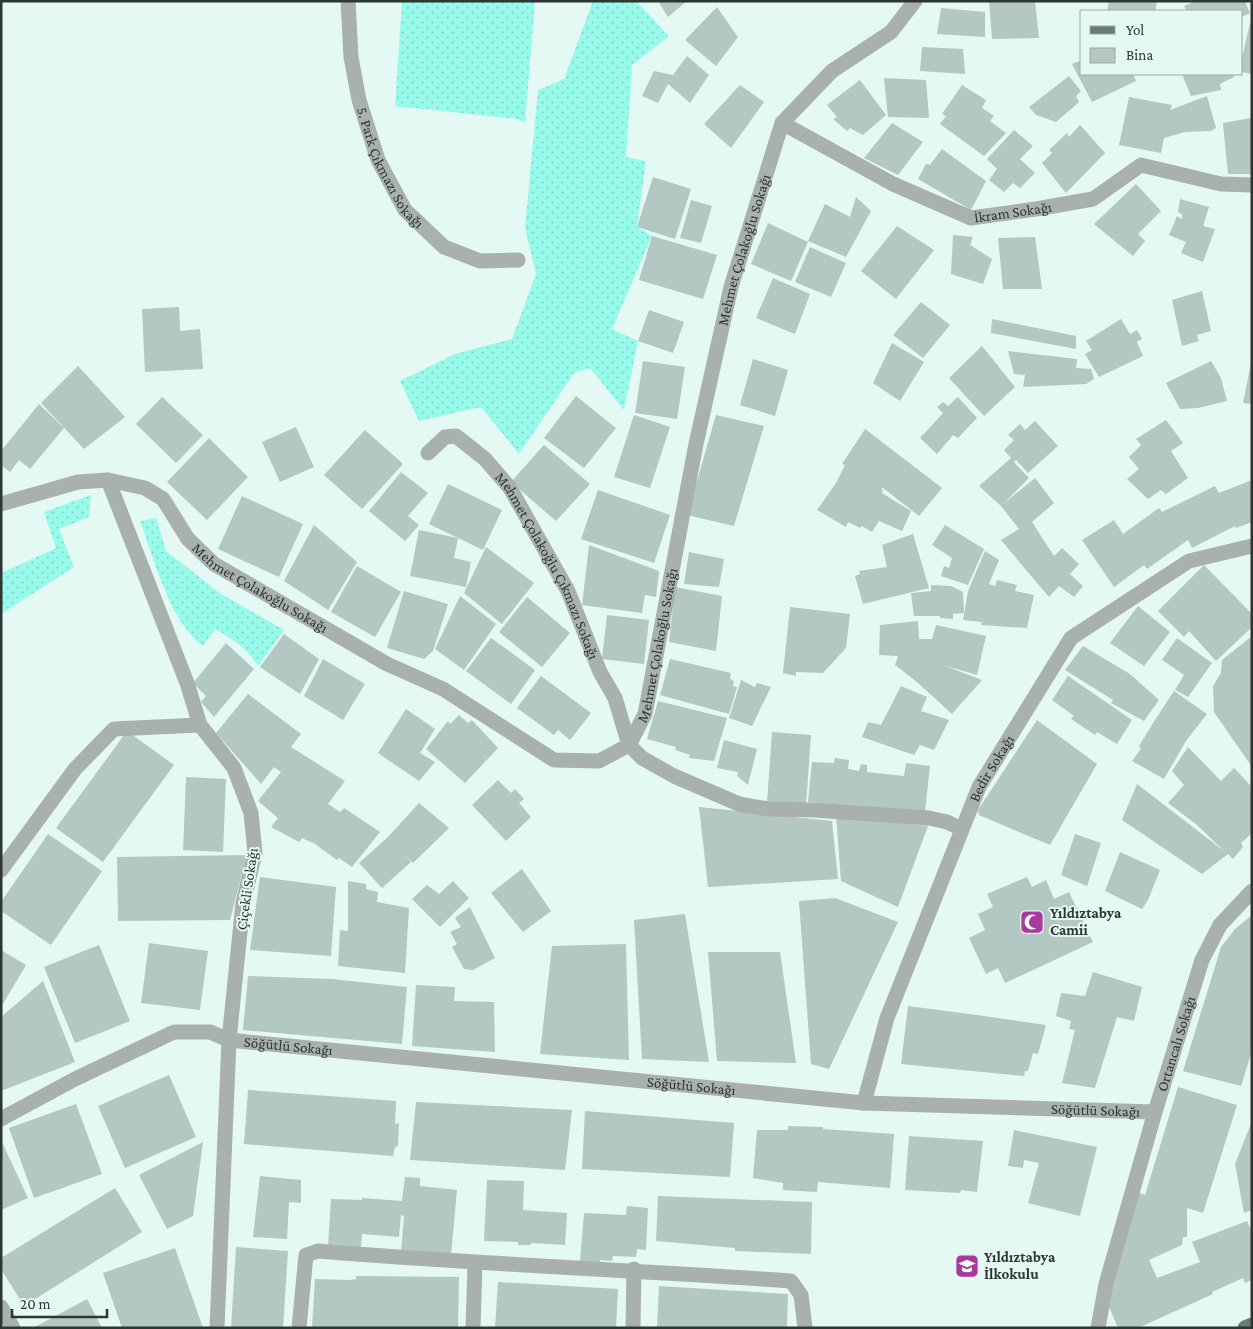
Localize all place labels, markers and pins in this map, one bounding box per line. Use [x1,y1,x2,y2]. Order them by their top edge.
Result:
place label: Yıldıztabya Camii [1050,905,1122,938]
mosque icon: Yıldıztabya Camii [1019,909,1045,935]
place label: Yıldıztabya İlkokulu [984,1249,1056,1282]
school or university icon: Yıldıztabya İlkokulu [954,1253,980,1279]

